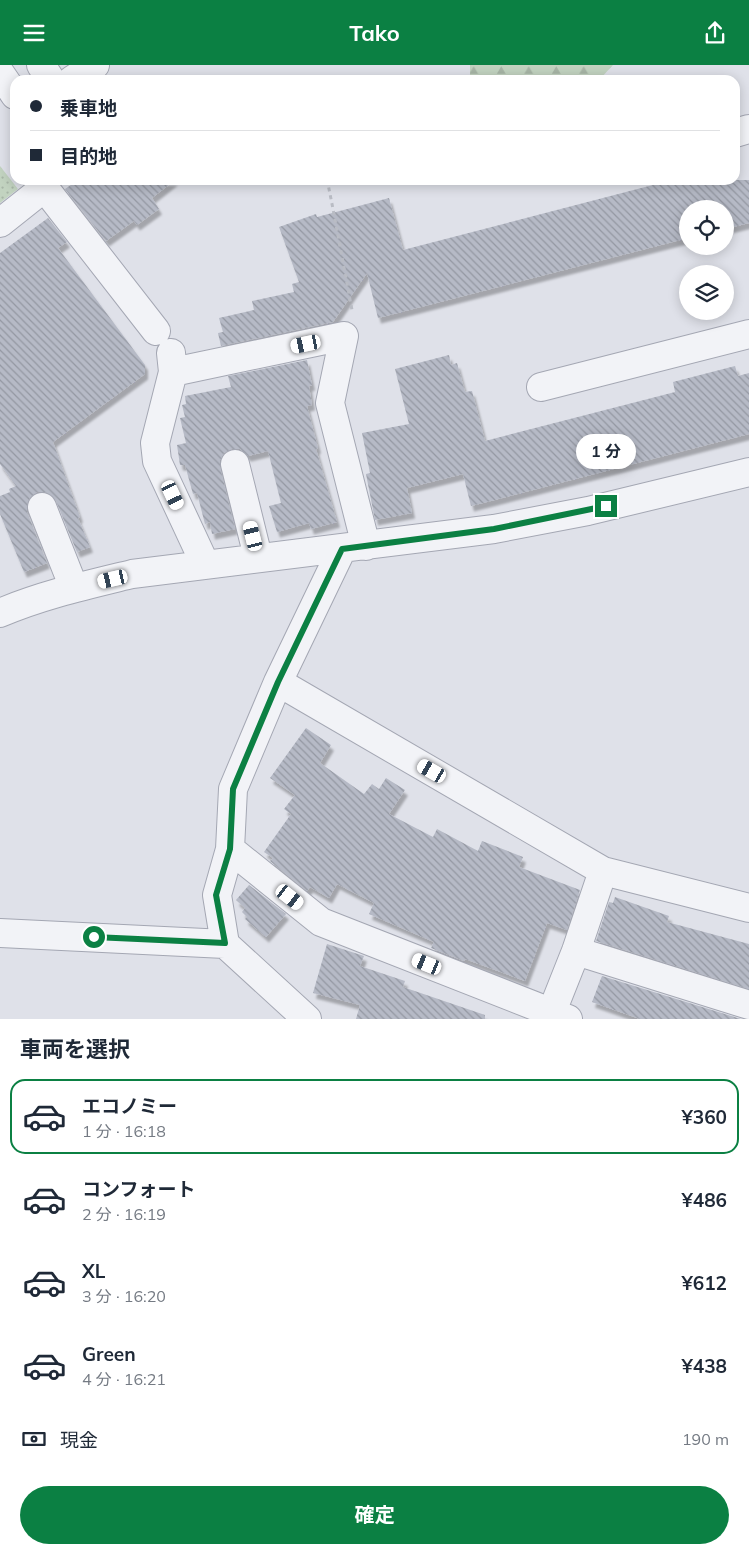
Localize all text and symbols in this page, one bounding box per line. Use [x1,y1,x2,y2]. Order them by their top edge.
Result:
icon: menu [20,19,48,47]
text: Tako [349,19,400,47]
icon: share [701,19,729,47]
text: 乗車地 [60,96,117,120]
text: 目的地 [60,144,117,168]
map controls [679,200,734,320]
button: locate [679,200,734,255]
button: layers [679,265,734,320]
car [289,334,322,354]
callout: 1 分 [576,433,636,469]
text: 1 分 [591,441,621,461]
car [159,478,186,512]
route end [595,495,617,517]
car [242,520,263,552]
car [96,568,129,590]
car [415,757,448,785]
car [273,882,306,912]
route start [83,926,105,948]
car [410,951,443,977]
text: 車両を選択 [20,1035,130,1063]
icon: car [22,1094,67,1139]
text: エコノミー [82,1094,177,1118]
text: ¥360 [681,1105,727,1129]
text: 1 分 · 16:18 [82,1121,166,1141]
icon: car [22,1177,67,1222]
text: コンフォート [82,1177,195,1201]
text: ¥486 [681,1188,727,1212]
text: 2 分 · 16:19 [82,1204,166,1224]
text: XL [82,1259,105,1283]
icon: car [22,1260,67,1305]
text: ¥612 [681,1271,727,1295]
text: 3 分 · 16:20 [82,1286,166,1306]
text: Green [82,1342,136,1366]
icon: car [22,1343,67,1388]
text: ¥438 [681,1354,727,1378]
text: 4 分 · 16:21 [82,1369,166,1389]
icon: cash [20,1425,48,1453]
text: 現金 [60,1428,98,1452]
text: 190 m [682,1429,729,1449]
button: 確定 [20,1486,729,1544]

